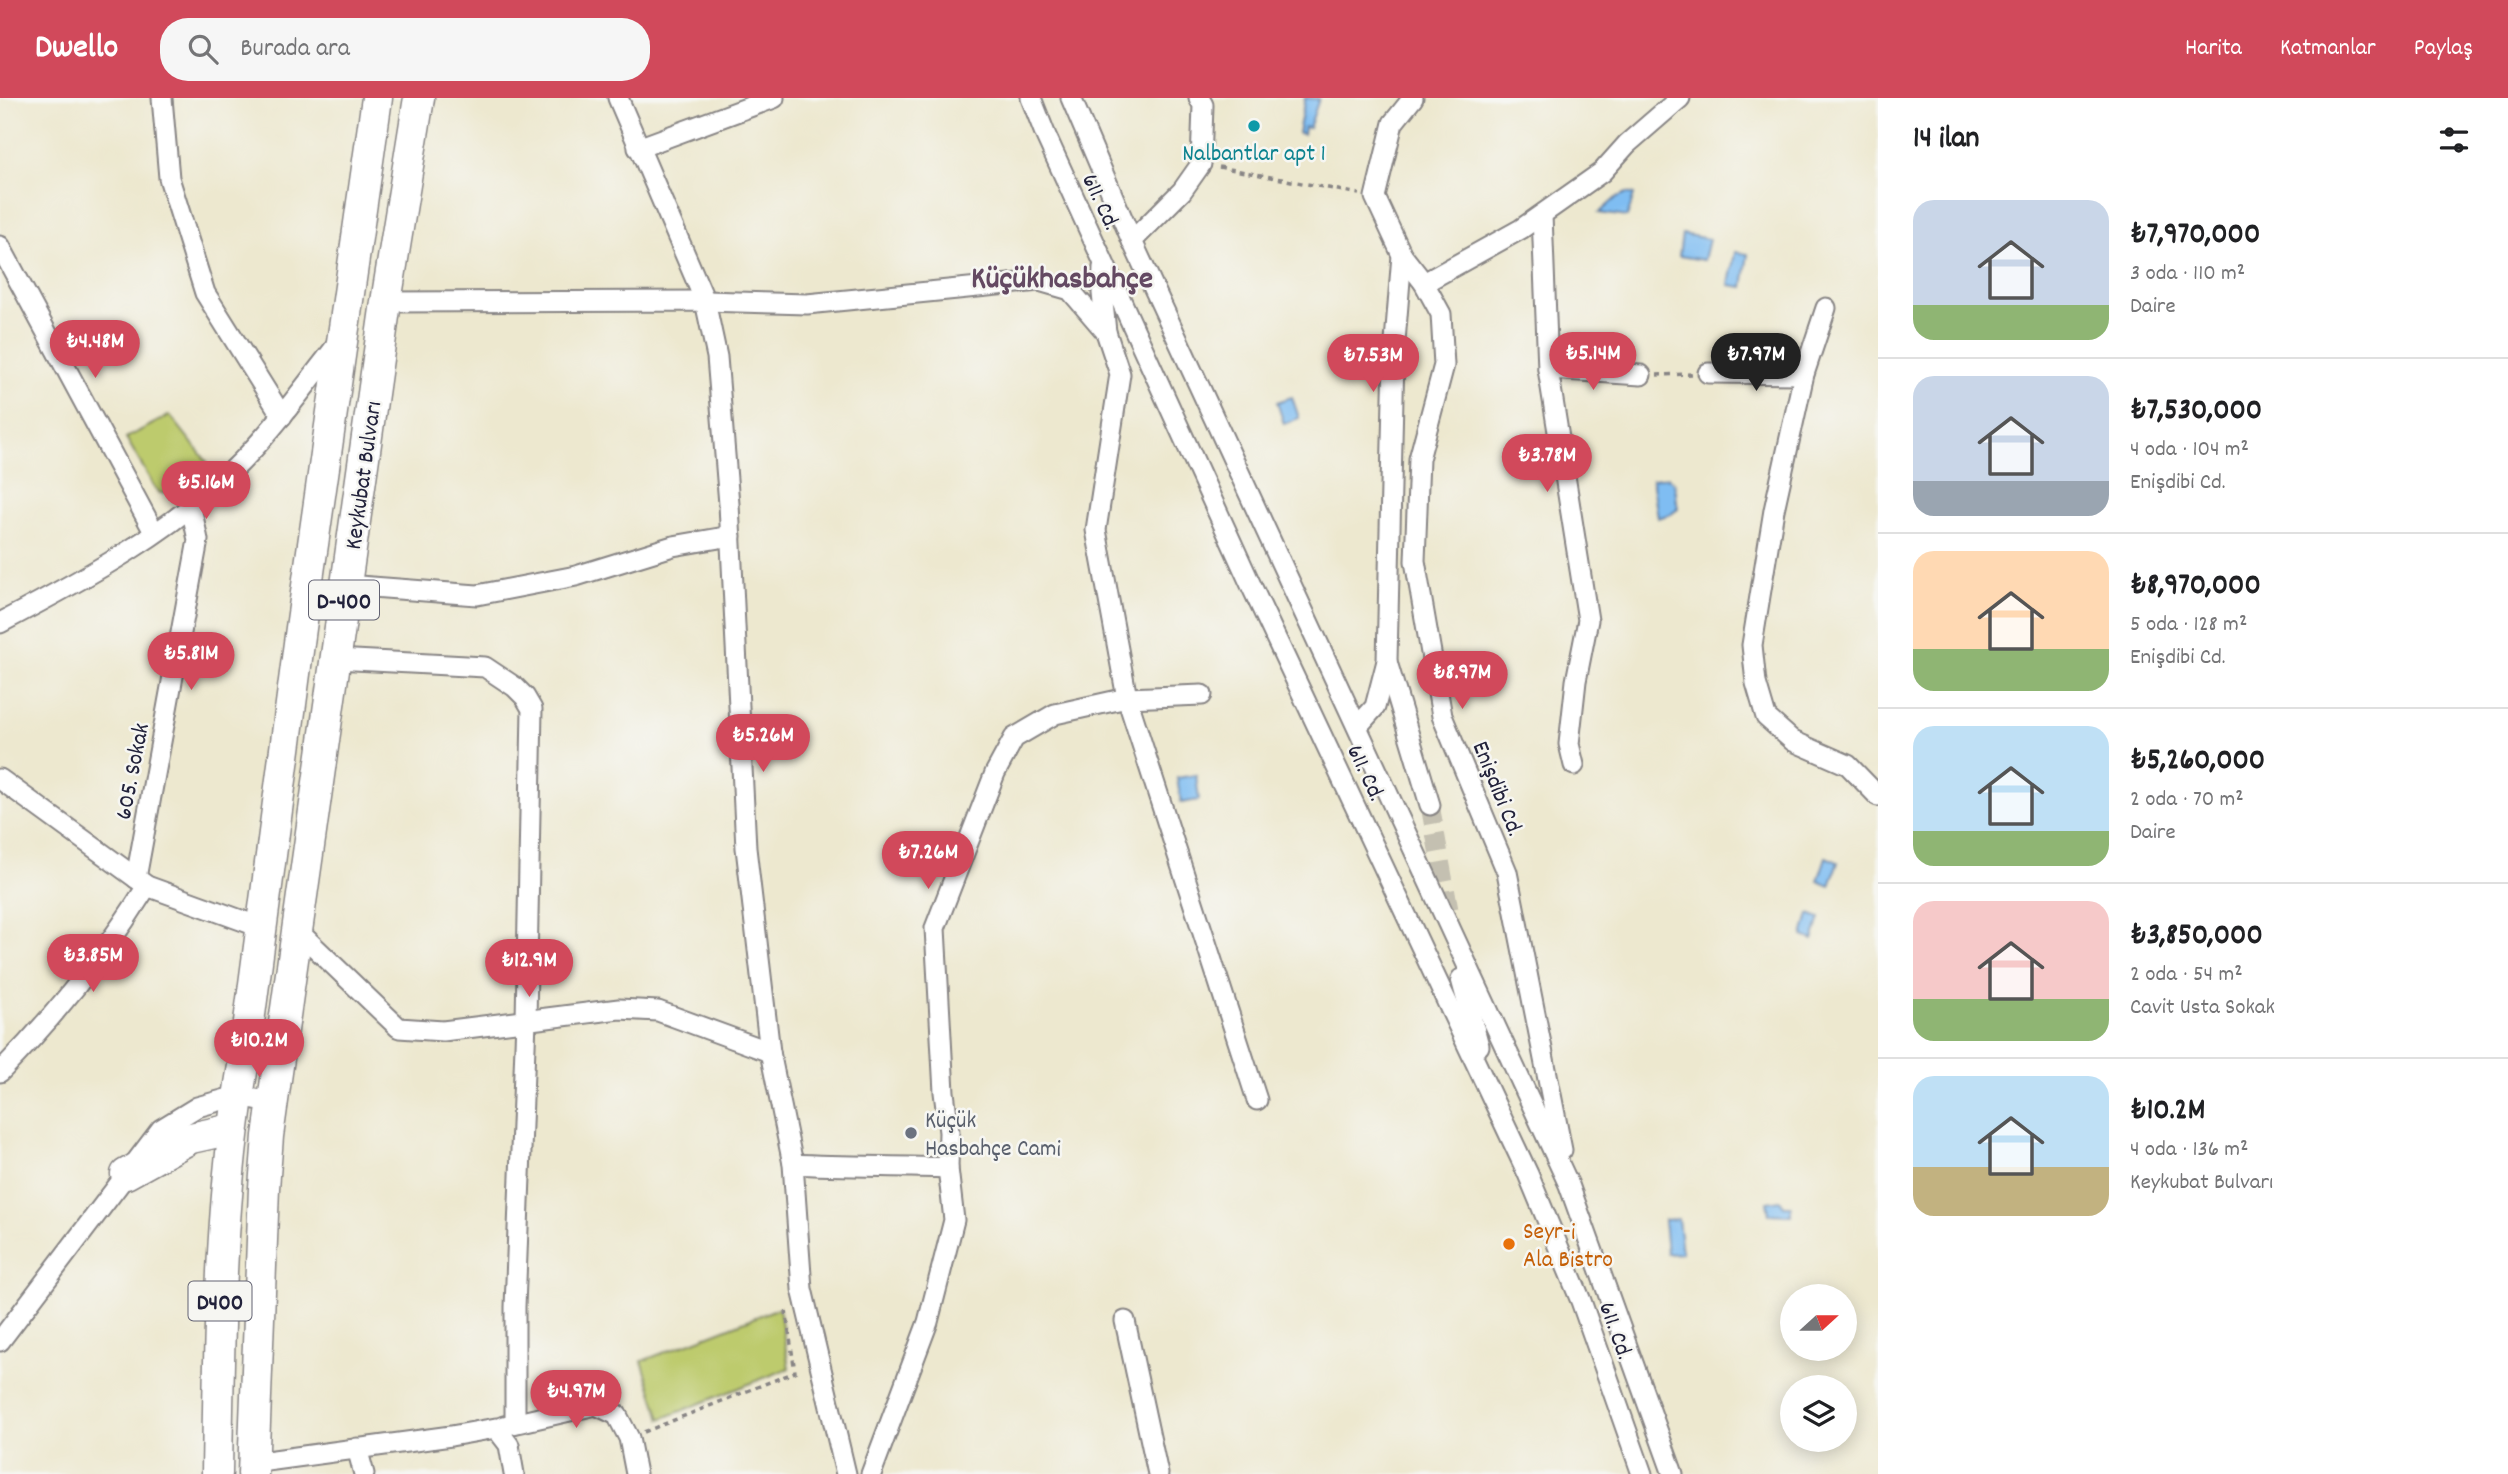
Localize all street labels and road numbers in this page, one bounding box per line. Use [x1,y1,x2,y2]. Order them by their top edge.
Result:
street label: 611. Cd. [1071,168,1127,236]
street label: Keykubat Bulvarı [338,399,392,552]
road number: D-400 [309,580,379,620]
street label: 605. Sokak [108,720,160,823]
street label: Enişdibi Cd. [1462,736,1531,842]
street label: 611. Cd. [1336,739,1392,807]
road number: D400 [188,1282,252,1320]
street label: 611. Cd. [1588,1298,1640,1364]

